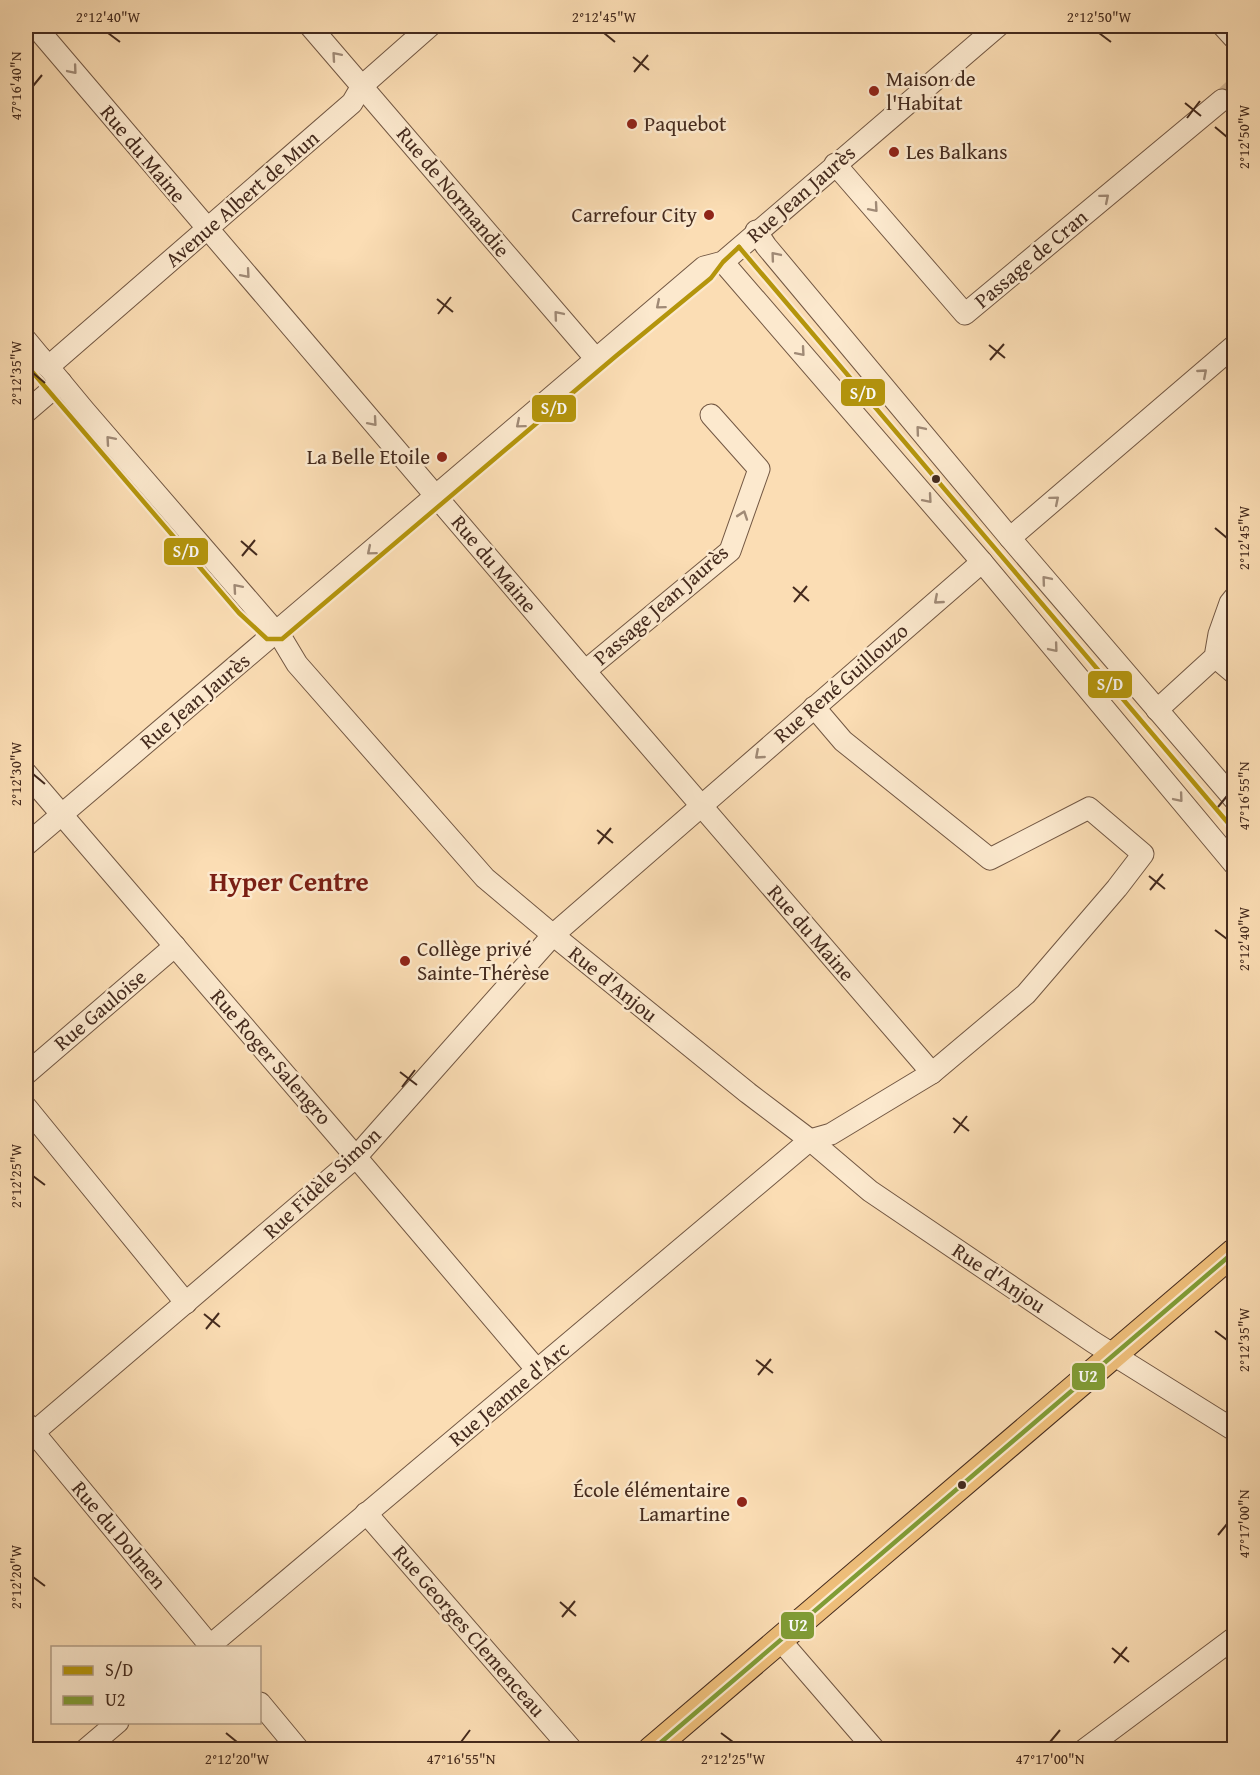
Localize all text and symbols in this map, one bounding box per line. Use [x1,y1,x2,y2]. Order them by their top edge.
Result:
text: 2°12'40"W [76,6,141,27]
text: 2°12'45"W [572,6,637,27]
text: 2°12'50"W [1067,6,1132,27]
text: 47°16'40"N [5,51,26,120]
one-way arrow [332,52,343,63]
one-way arrow [65,63,76,74]
place label: Maison de l'Habitat [886,63,976,118]
marker: Maison de l'Habitat [867,84,881,98]
street label: Rue du Maine [93,98,194,210]
text: 2°12'50"W [1233,104,1254,169]
place label: Paquebot [644,108,727,139]
marker: Paquebot [625,117,639,131]
street label: Rue de Normandie [389,119,518,264]
street label: Avenue Albert de Mun [158,123,326,274]
place label: Les Balkans [906,136,1008,167]
street label: Rue Jean Jaurès [739,137,862,250]
marker: Les Balkans [887,145,901,159]
one-way arrow [1098,194,1109,205]
place label: Carrefour City [572,199,698,230]
one-way arrow [867,202,878,212]
street label: Passage de Cran [967,202,1094,315]
marker: Carrefour City [702,208,716,222]
one-way arrow [771,252,782,263]
one-way arrow [238,267,249,278]
one-way arrow [656,298,667,309]
one-way arrow [554,311,565,322]
text: 2°12'35"W [5,340,26,405]
one-way arrow [794,345,805,356]
one-way arrow [1196,369,1207,380]
line badge: S/D [840,378,886,407]
text: S/D [850,381,876,405]
line badge: S/D [531,394,577,423]
text: S/D [541,396,567,420]
one-way arrow [366,415,377,426]
one-way arrow [516,417,527,428]
one-way arrow [917,426,928,437]
one-way arrow [106,436,117,447]
place label: La Belle Etoile [307,441,430,472]
marker: La Belle Etoile [435,450,449,464]
unlabelled marker [930,473,942,485]
one-way arrow [921,492,932,503]
one-way arrow [1048,496,1059,507]
text: 2°12'45"W [1233,505,1254,570]
street label: Rue du Maine [444,508,545,620]
one-way arrow [735,510,748,521]
line badge: S/D [163,537,209,566]
street label: Passage Jean Jaurès [586,537,735,672]
text: S/D [173,539,199,563]
one-way arrow [367,543,378,554]
one-way arrow [1042,576,1053,587]
one-way arrow [233,584,244,595]
one-way arrow [934,593,945,604]
street label: Rue René Guillouzo [767,615,915,750]
one-way arrow [1047,641,1058,652]
street label: Rue Jean Jaurès [133,645,257,756]
line badge: S/D [1087,670,1133,699]
text: S/D [1097,672,1123,696]
text: 2°12'30"W [5,741,26,806]
one-way arrow [755,748,766,759]
text: 47°16'55"N [1233,761,1254,830]
one-way arrow [1172,791,1183,802]
district label: Hyper Centre [209,861,369,901]
street label: Rue du Maine [760,877,862,988]
text: 2°12'40"W [1233,906,1254,971]
place label: Collège privé Sainte-Thérèse [417,933,550,988]
street label: Rue d'Anjou [562,938,665,1030]
marker: Collège privé Sainte-Thérèse [398,954,412,968]
street label: Rue Gauloise [47,962,153,1058]
street label: Rue Roger Salengro [203,982,339,1132]
street label: Rue Fidèle Simon [256,1120,388,1246]
text: 2°12'25"W [5,1143,26,1208]
street label: Rue d'Anjou [946,1235,1053,1321]
text: 2°12'35"W [1233,1307,1254,1372]
street label: Rue Jeanne d'Arc [441,1334,576,1454]
line badge: U2 [1071,1362,1106,1391]
text: U2 [1078,1364,1098,1388]
street label: Rue du Dolmen [65,1474,174,1596]
place label: École élémentaire Lamartine [573,1474,730,1529]
unlabelled marker [956,1479,968,1491]
text: 47°17'00"N [1233,1489,1254,1558]
marker: École élémentaire Lamartine [735,1495,749,1509]
street label: Rue Georges Clemenceau [386,1538,553,1724]
text: 2°12'20"W [5,1544,26,1609]
line badge: U2 [780,1611,815,1640]
text: U2 [788,1613,808,1637]
legend [51,1646,261,1724]
text: S/D [105,1656,133,1683]
text: U2 [105,1686,126,1713]
text: 2°12'20"W [205,1748,270,1769]
text: 47°16'55"N [427,1748,496,1769]
text: 2°12'25"W [701,1748,766,1769]
text: 47°17'00"N [1016,1748,1085,1769]

